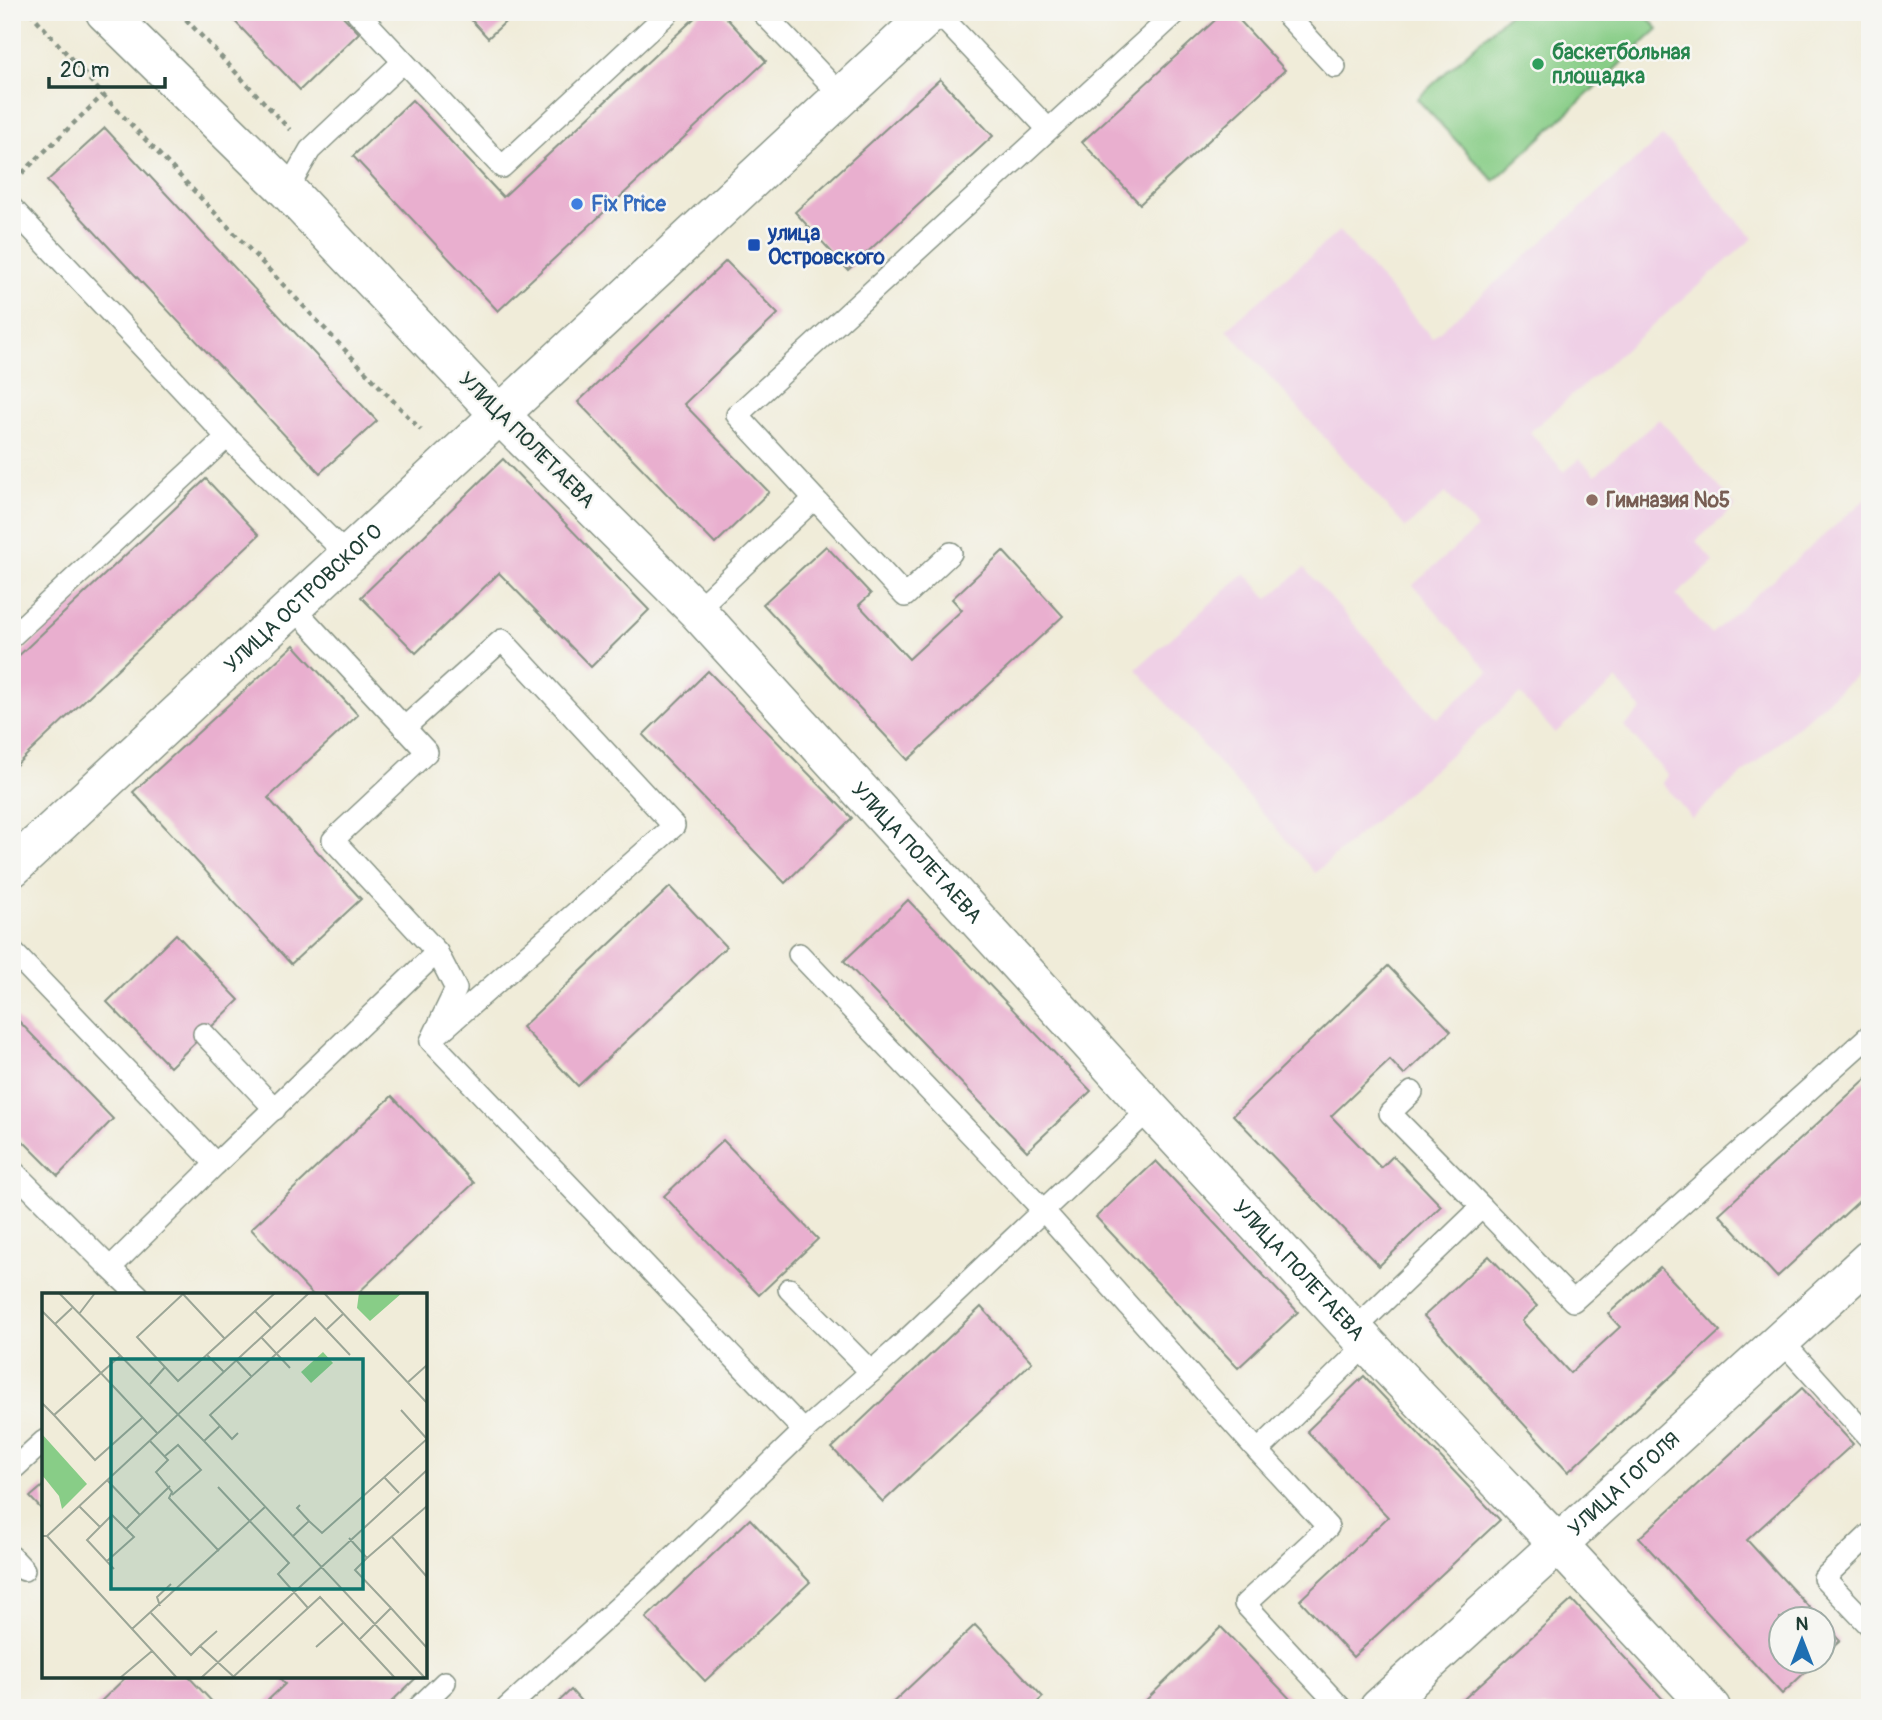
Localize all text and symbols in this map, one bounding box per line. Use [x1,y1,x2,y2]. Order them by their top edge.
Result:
place label: баскетбольная площадка [1552,39,1690,90]
scale bar [49,46,164,90]
marker: баскетбольная площадка [1530,56,1546,72]
text: 20 m [60,57,109,84]
place label: Fix Price [591,191,667,218]
marker: Fix Price [569,196,585,212]
place label: улица Островского [767,220,886,271]
marker: улица Островского [746,237,762,253]
street label: УЛИЦА ПОЛЕТАЕВА [453,366,601,514]
place label: Гимназия №5 [1606,487,1730,514]
marker: Гимназия №5 [1584,492,1600,508]
street label: УЛИЦА ОСТРОВСКОГО [219,518,388,679]
street label: УЛИЦА ПОЛЕТАЕВА [845,777,988,929]
street label: УЛИЦА ПОЛЕТАЕВА [1227,1195,1370,1347]
inset map [42,1293,427,1678]
street label: УЛИЦА ГОГОЛЯ [1563,1426,1686,1542]
north arrow [1766,1604,1836,1674]
text: N [1796,1612,1809,1636]

